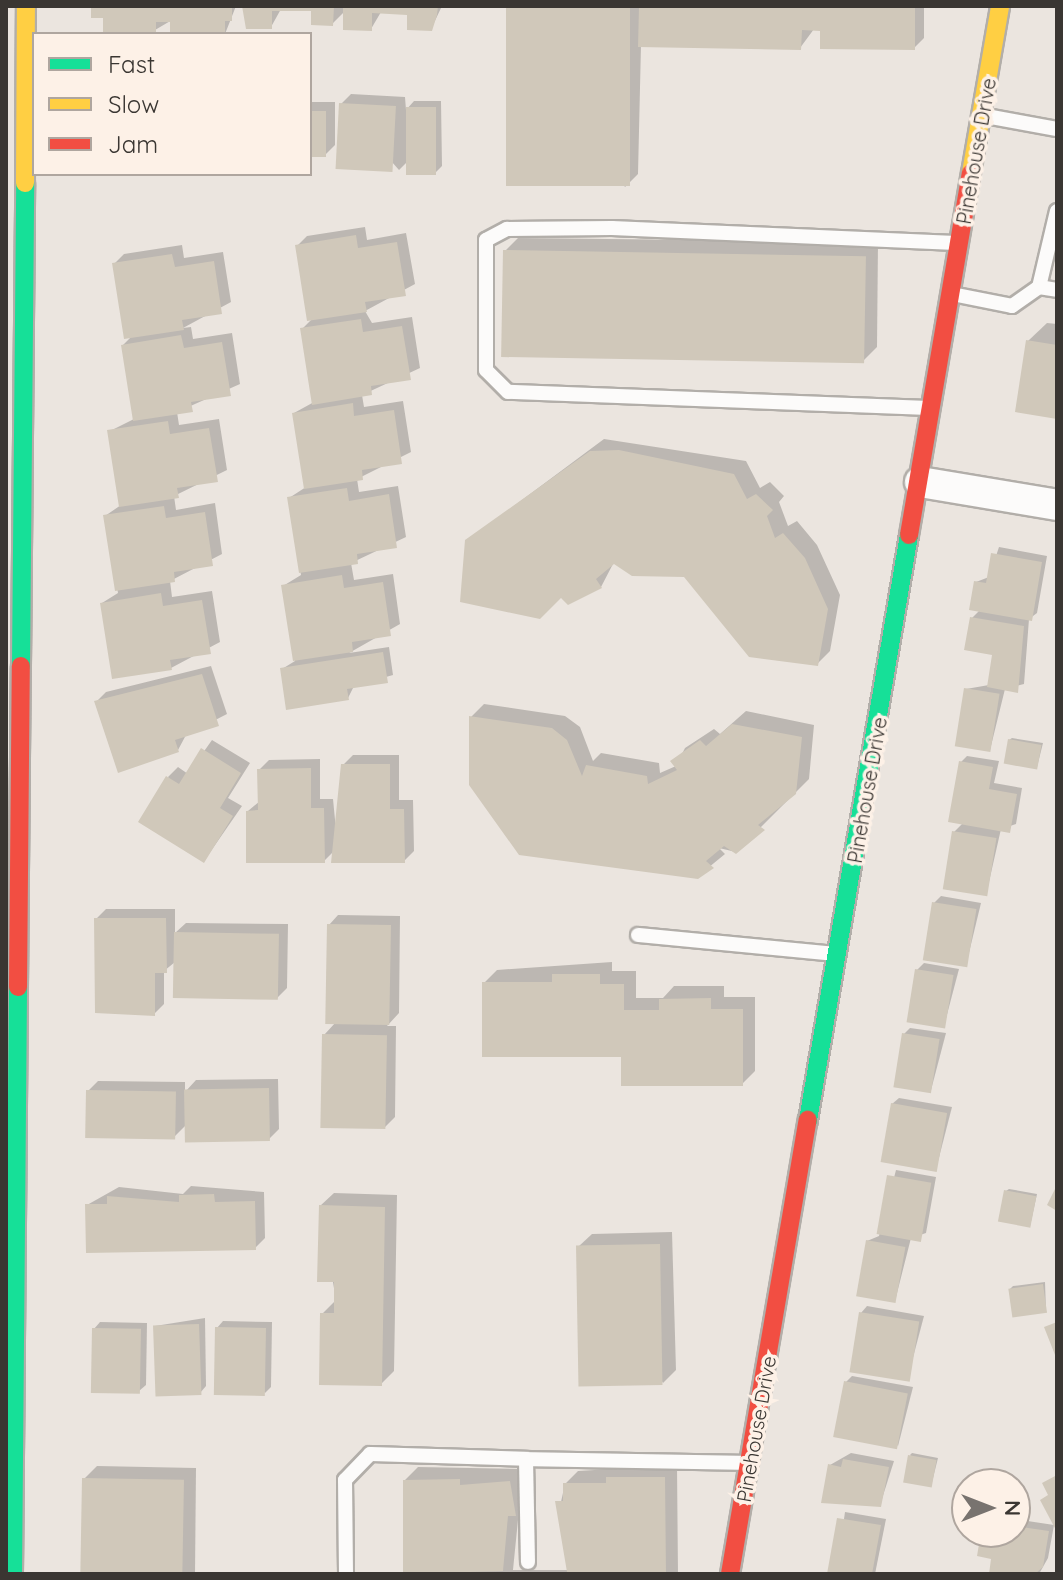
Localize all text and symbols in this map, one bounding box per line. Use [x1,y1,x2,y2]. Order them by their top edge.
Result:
legend [32,32,312,176]
text: Fast [108,49,155,79]
street label: Pinehouse Drive [951,76,1001,226]
text: Slow [108,89,159,119]
text: Jam [108,129,158,159]
street label: Pinehouse Drive [842,715,892,865]
street label: Pinehouse Drive [731,1354,781,1504]
north arrow [951,1468,1031,1548]
text: N [999,1500,1027,1516]

